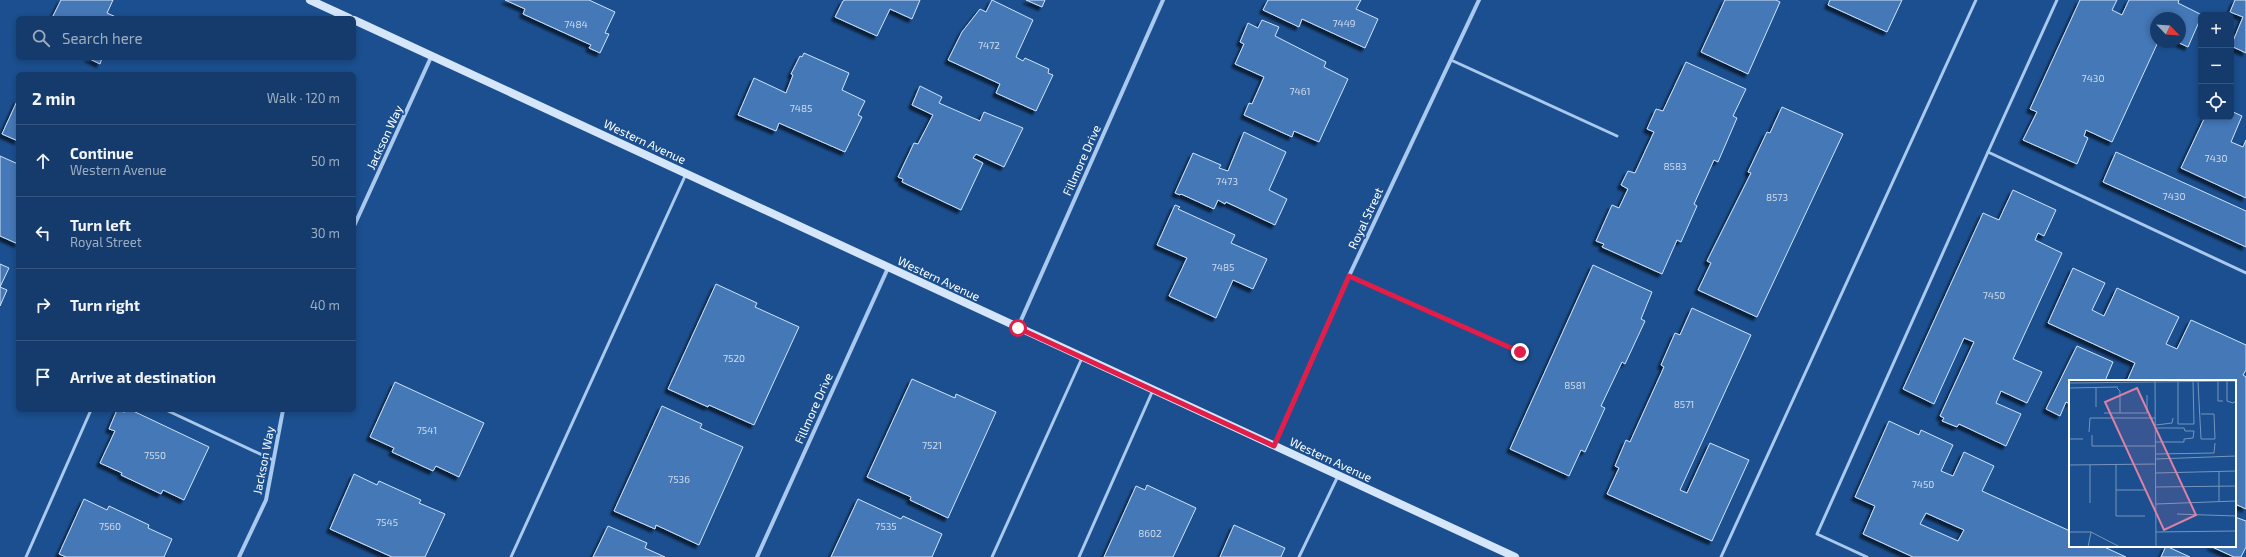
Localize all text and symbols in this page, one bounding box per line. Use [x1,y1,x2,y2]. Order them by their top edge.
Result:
north arrow [2150,12,2186,48]
map controls [2198,12,2234,120]
button: + [2198,12,2234,48]
search box [16,16,356,60]
house number: 7449 [1332,17,1356,29]
house number: 7484 [564,18,588,30]
icon: search [30,27,52,49]
text: Search here [62,29,143,47]
house number: 7472 [978,39,1000,51]
button: − [2198,48,2234,84]
house number: 7430 [2082,72,2104,84]
button: locate [2198,84,2234,120]
house number: 7461 [1290,85,1310,97]
text: 2 min [32,88,75,108]
text: Walk · 120 m [267,90,340,106]
street label: Jackson Way [363,102,405,171]
house number: 7485 [790,102,812,114]
street label: Western Avenue [602,116,688,166]
street label: Fillmore Drive [1059,122,1103,198]
text: Continue [70,144,133,162]
icon: ahead [32,150,54,172]
house number: 7430 [2205,152,2227,164]
text: 50 m [311,153,340,169]
house number: 8583 [1663,160,1687,172]
text: Western Avenue [70,162,167,178]
house number: 7473 [1216,175,1238,187]
street label: Royal Street [1345,185,1386,251]
house number: 7430 [2163,190,2185,202]
house number: 8573 [1766,191,1788,203]
text: Turn left [70,216,131,234]
icon: left [32,222,54,244]
text: 30 m [311,225,340,241]
text: Royal Street [70,234,142,250]
street label: Western Avenue [896,253,982,303]
house number: 7485 [1212,261,1234,273]
house number: 7450 [1983,289,2005,301]
icon: right [32,294,54,316]
text: Turn right [70,296,140,314]
text: 40 m [310,297,340,313]
route start [1009,319,1027,337]
route end [1511,343,1529,361]
house number: 7520 [723,352,745,364]
icon: arrive [32,366,54,388]
text: Arrive at destination [70,368,216,386]
street label: Fillmore Drive [791,370,835,446]
house number: 8581 [1564,379,1586,391]
inset map [2069,380,2236,547]
house number: 8571 [1674,398,1694,410]
street label: Jackson Way [250,424,277,495]
house number: 7541 [417,424,437,436]
street label: Western Avenue [1288,434,1374,484]
house number: 7521 [922,439,942,451]
house number: 7550 [144,449,166,461]
house number: 7536 [668,473,690,485]
house number: 7450 [1912,478,1934,490]
house number: 7545 [376,516,398,528]
house number: 7560 [99,520,121,532]
house number: 7535 [875,520,897,532]
house number: 8602 [1138,527,1162,539]

